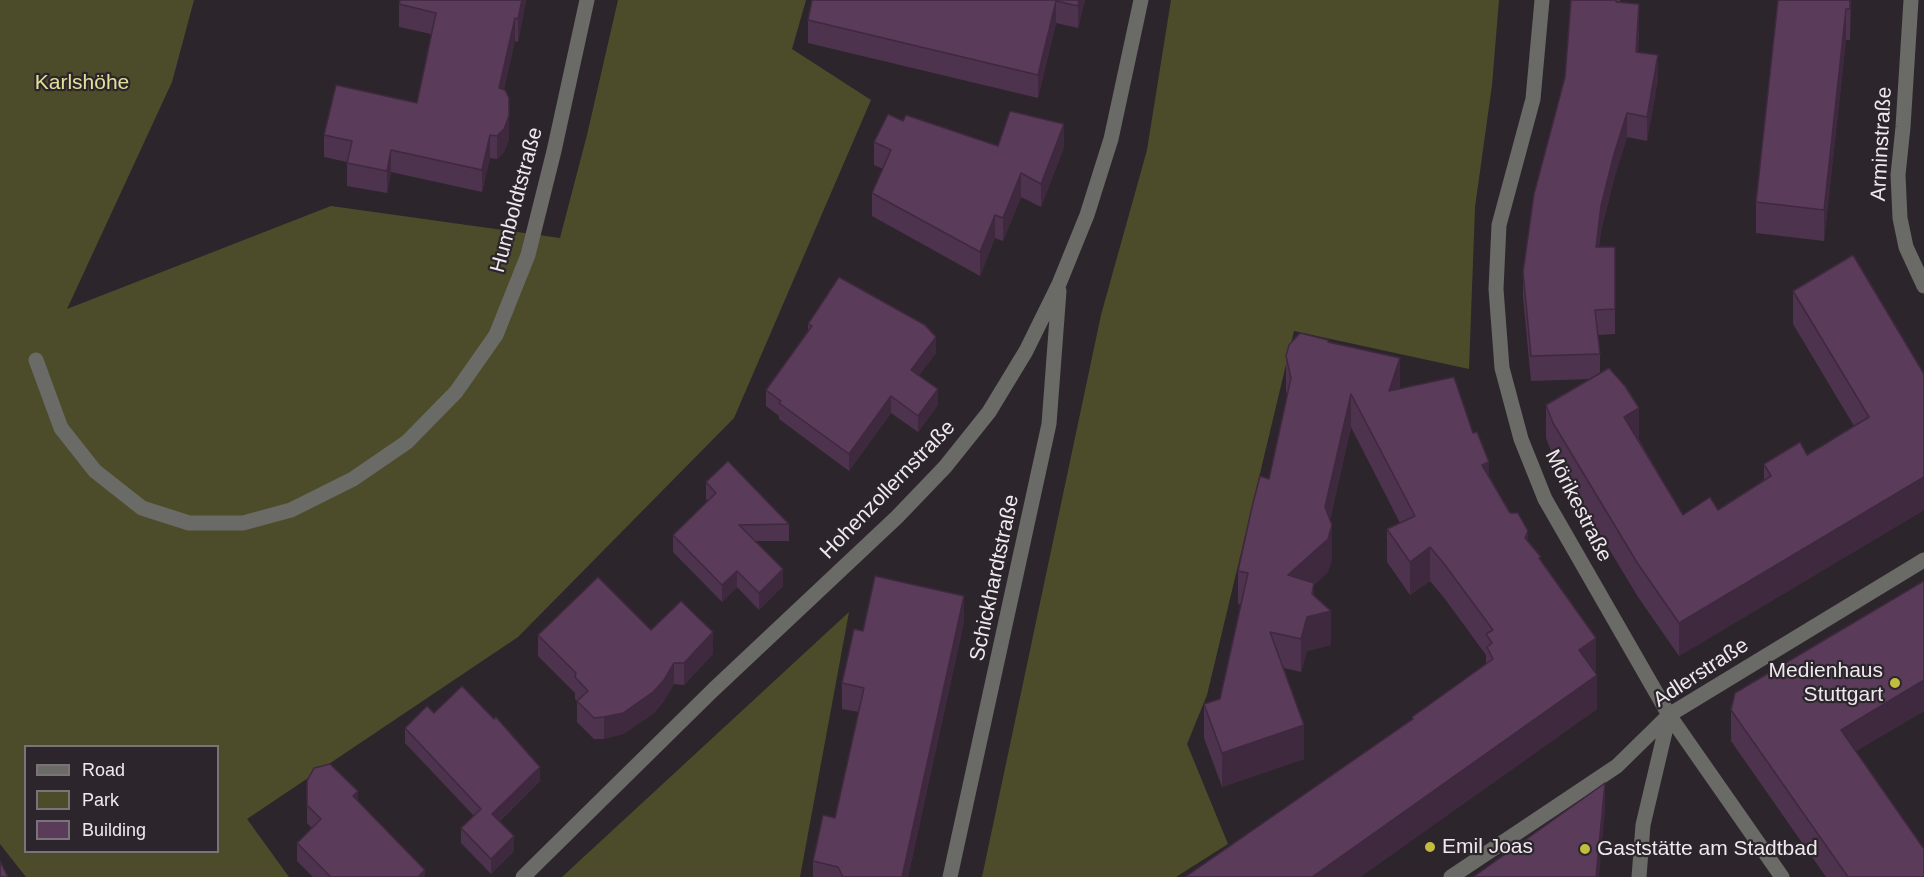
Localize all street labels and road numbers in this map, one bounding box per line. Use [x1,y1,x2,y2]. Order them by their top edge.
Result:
street label: Arminstraße [1866,86,1898,202]
street label: Humboldtstraße [485,125,549,275]
street label: Hohenzollernstraße [815,415,961,565]
street label: Mörikestraße [1539,446,1617,566]
street label: Schickhardtstraße [965,493,1025,663]
street label: Adlerstraße [1649,633,1753,713]

